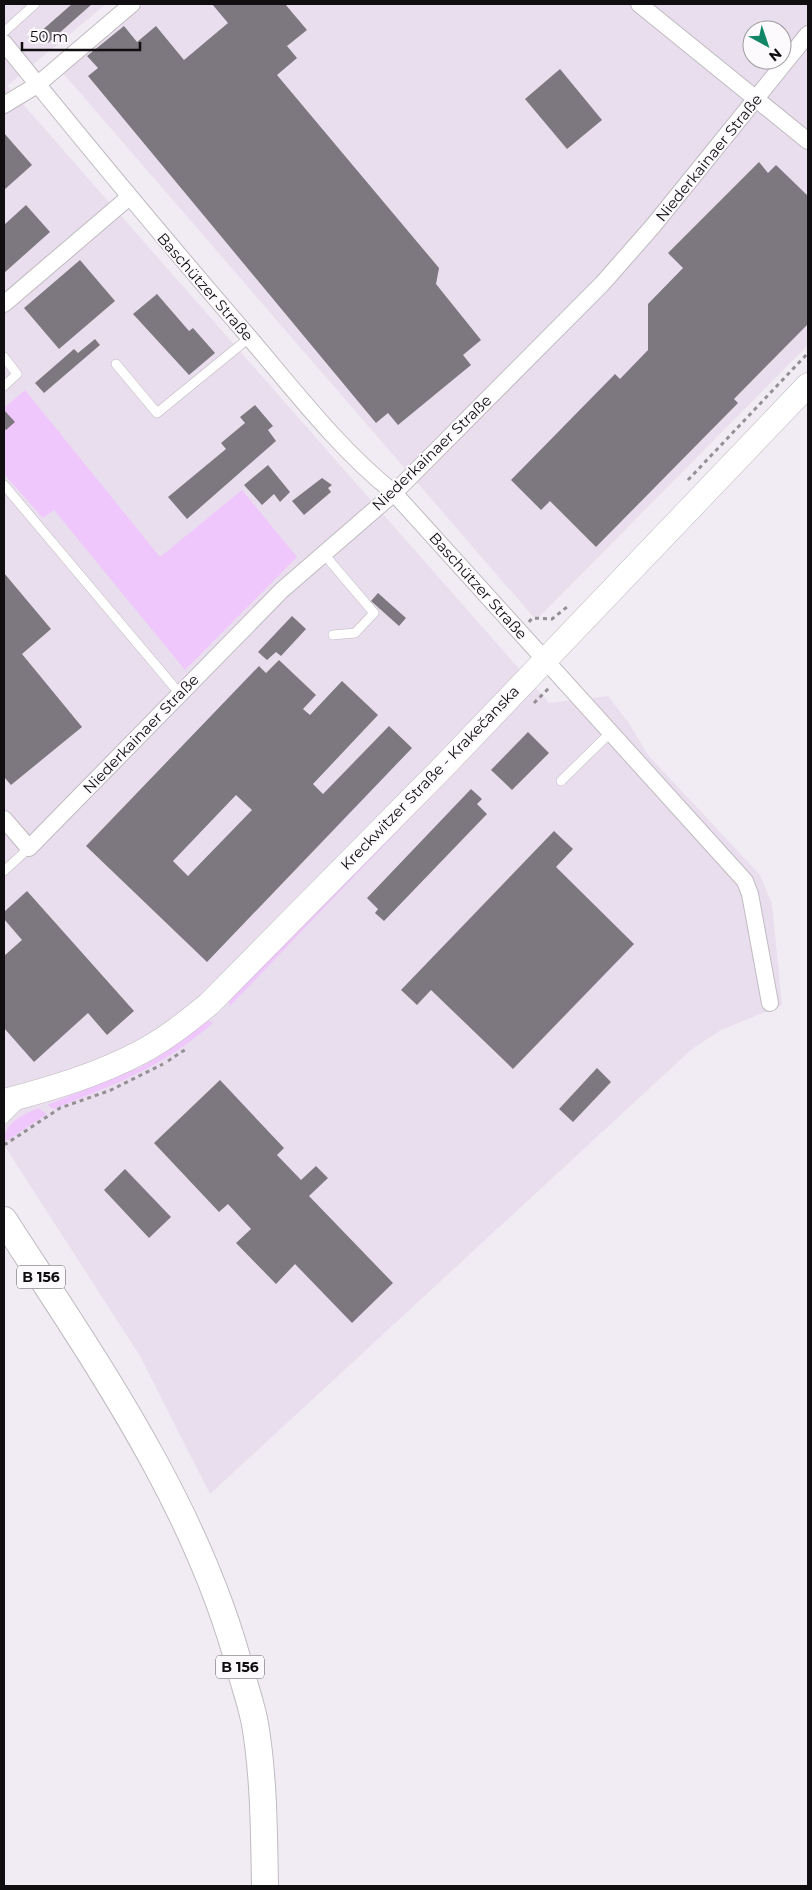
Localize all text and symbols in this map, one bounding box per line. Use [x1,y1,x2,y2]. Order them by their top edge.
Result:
scale bar [22,20,140,52]
north arrow [742,20,792,70]
text: 50 m [30,27,68,46]
text: N [765,44,785,65]
street label: Niederkainaer Straße [651,90,766,225]
street label: Baschützer Straße [153,229,258,345]
street label: Niederkainaer Straße [368,391,495,515]
street label: Baschützer Straße [425,528,531,643]
street label: Niederkainaer Straße [79,670,203,797]
street label: Kreckwitzer Straße - Krakečanska [336,681,523,874]
road number: B 156 [17,1266,65,1288]
road number: B 156 [216,1655,264,1678]

